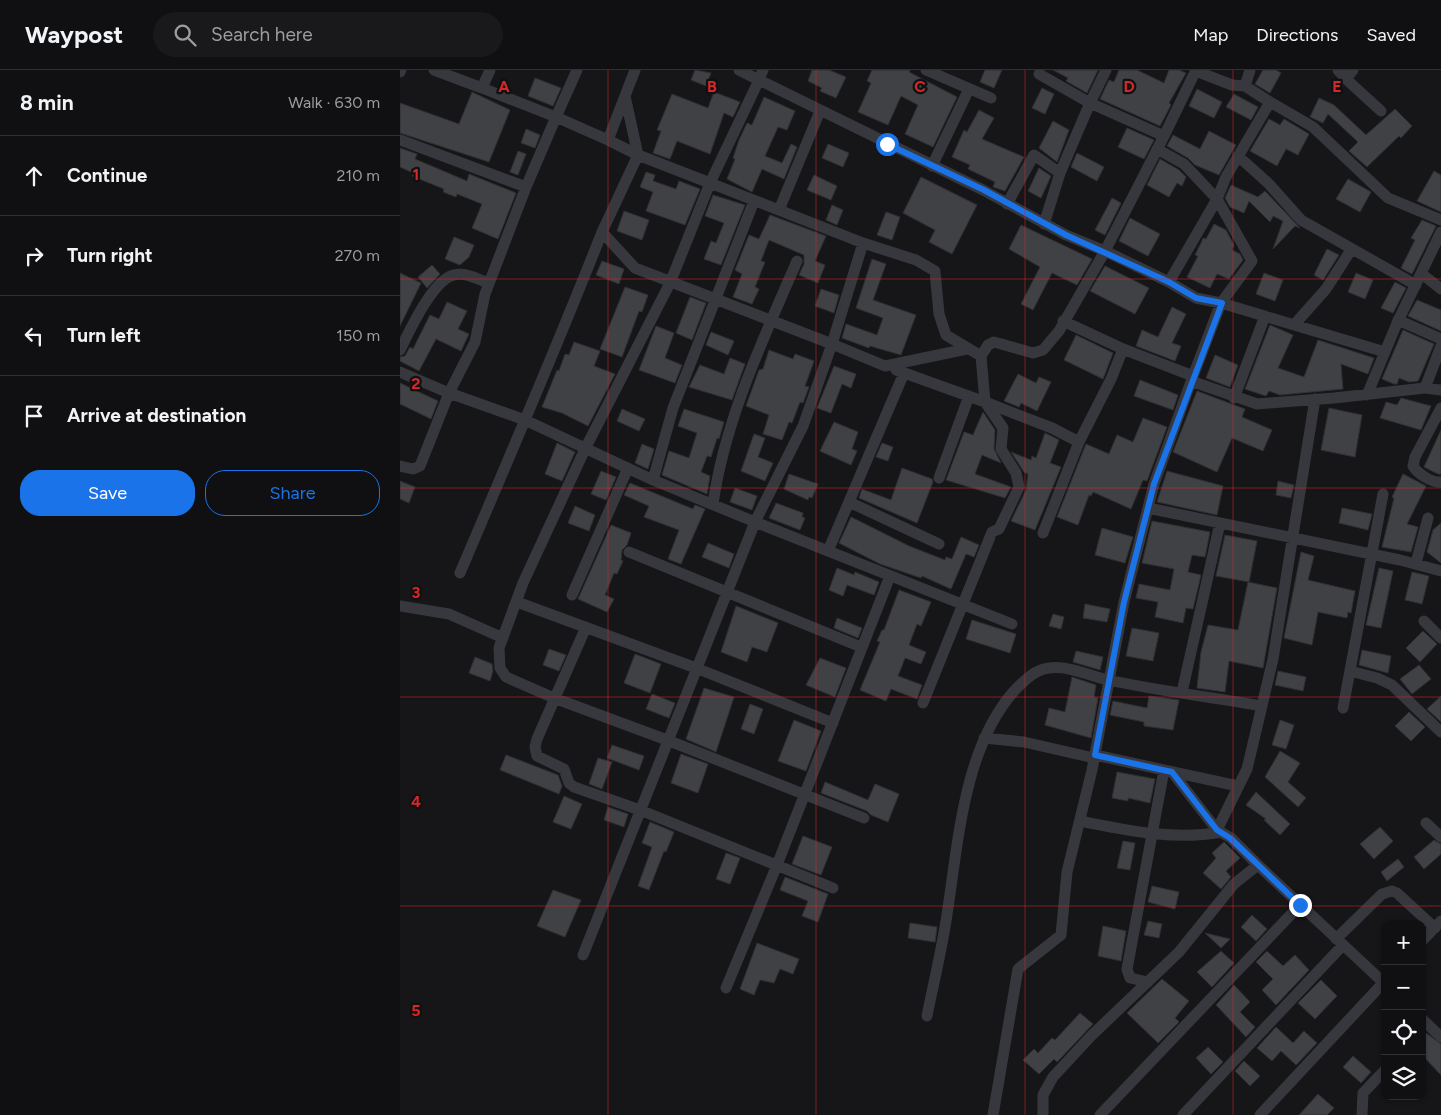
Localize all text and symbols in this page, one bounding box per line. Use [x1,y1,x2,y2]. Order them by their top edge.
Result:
search box [153,12,503,57]
text: Waypost [25,20,123,49]
icon: search [171,21,199,49]
text: Search here [211,23,313,46]
text: Map [1193,24,1228,46]
text: Directions [1256,24,1338,46]
text: Saved [1366,24,1416,46]
text: A [498,77,510,96]
text: B [707,77,717,96]
text: C [914,77,926,96]
text: D [1123,77,1135,96]
text: E [1332,77,1342,96]
text: 8 min [20,90,74,115]
text: Walk · 630 m [288,93,380,112]
route start [876,133,899,156]
icon: ahead [20,162,48,190]
text: Continue [67,164,147,187]
text: 1 [413,165,419,184]
text: 210 m [337,166,380,185]
icon: right [20,242,48,270]
text: Turn right [67,244,153,267]
text: 270 m [335,246,380,265]
icon: left [20,322,48,350]
text: Turn left [67,324,141,347]
text: 150 m [336,326,380,345]
text: 2 [411,374,421,393]
icon: arrive [20,402,48,430]
text: Arrive at destination [67,404,246,427]
button: Save [20,470,195,516]
button: Share [205,470,380,516]
text: 3 [412,583,421,602]
text: 4 [411,792,421,811]
route end [1289,894,1312,917]
map controls [1381,920,1426,1100]
button: + [1381,920,1426,965]
button: − [1381,965,1426,1010]
text: 5 [411,1001,421,1020]
button: locate [1381,1010,1426,1055]
button: layers [1381,1055,1426,1100]

